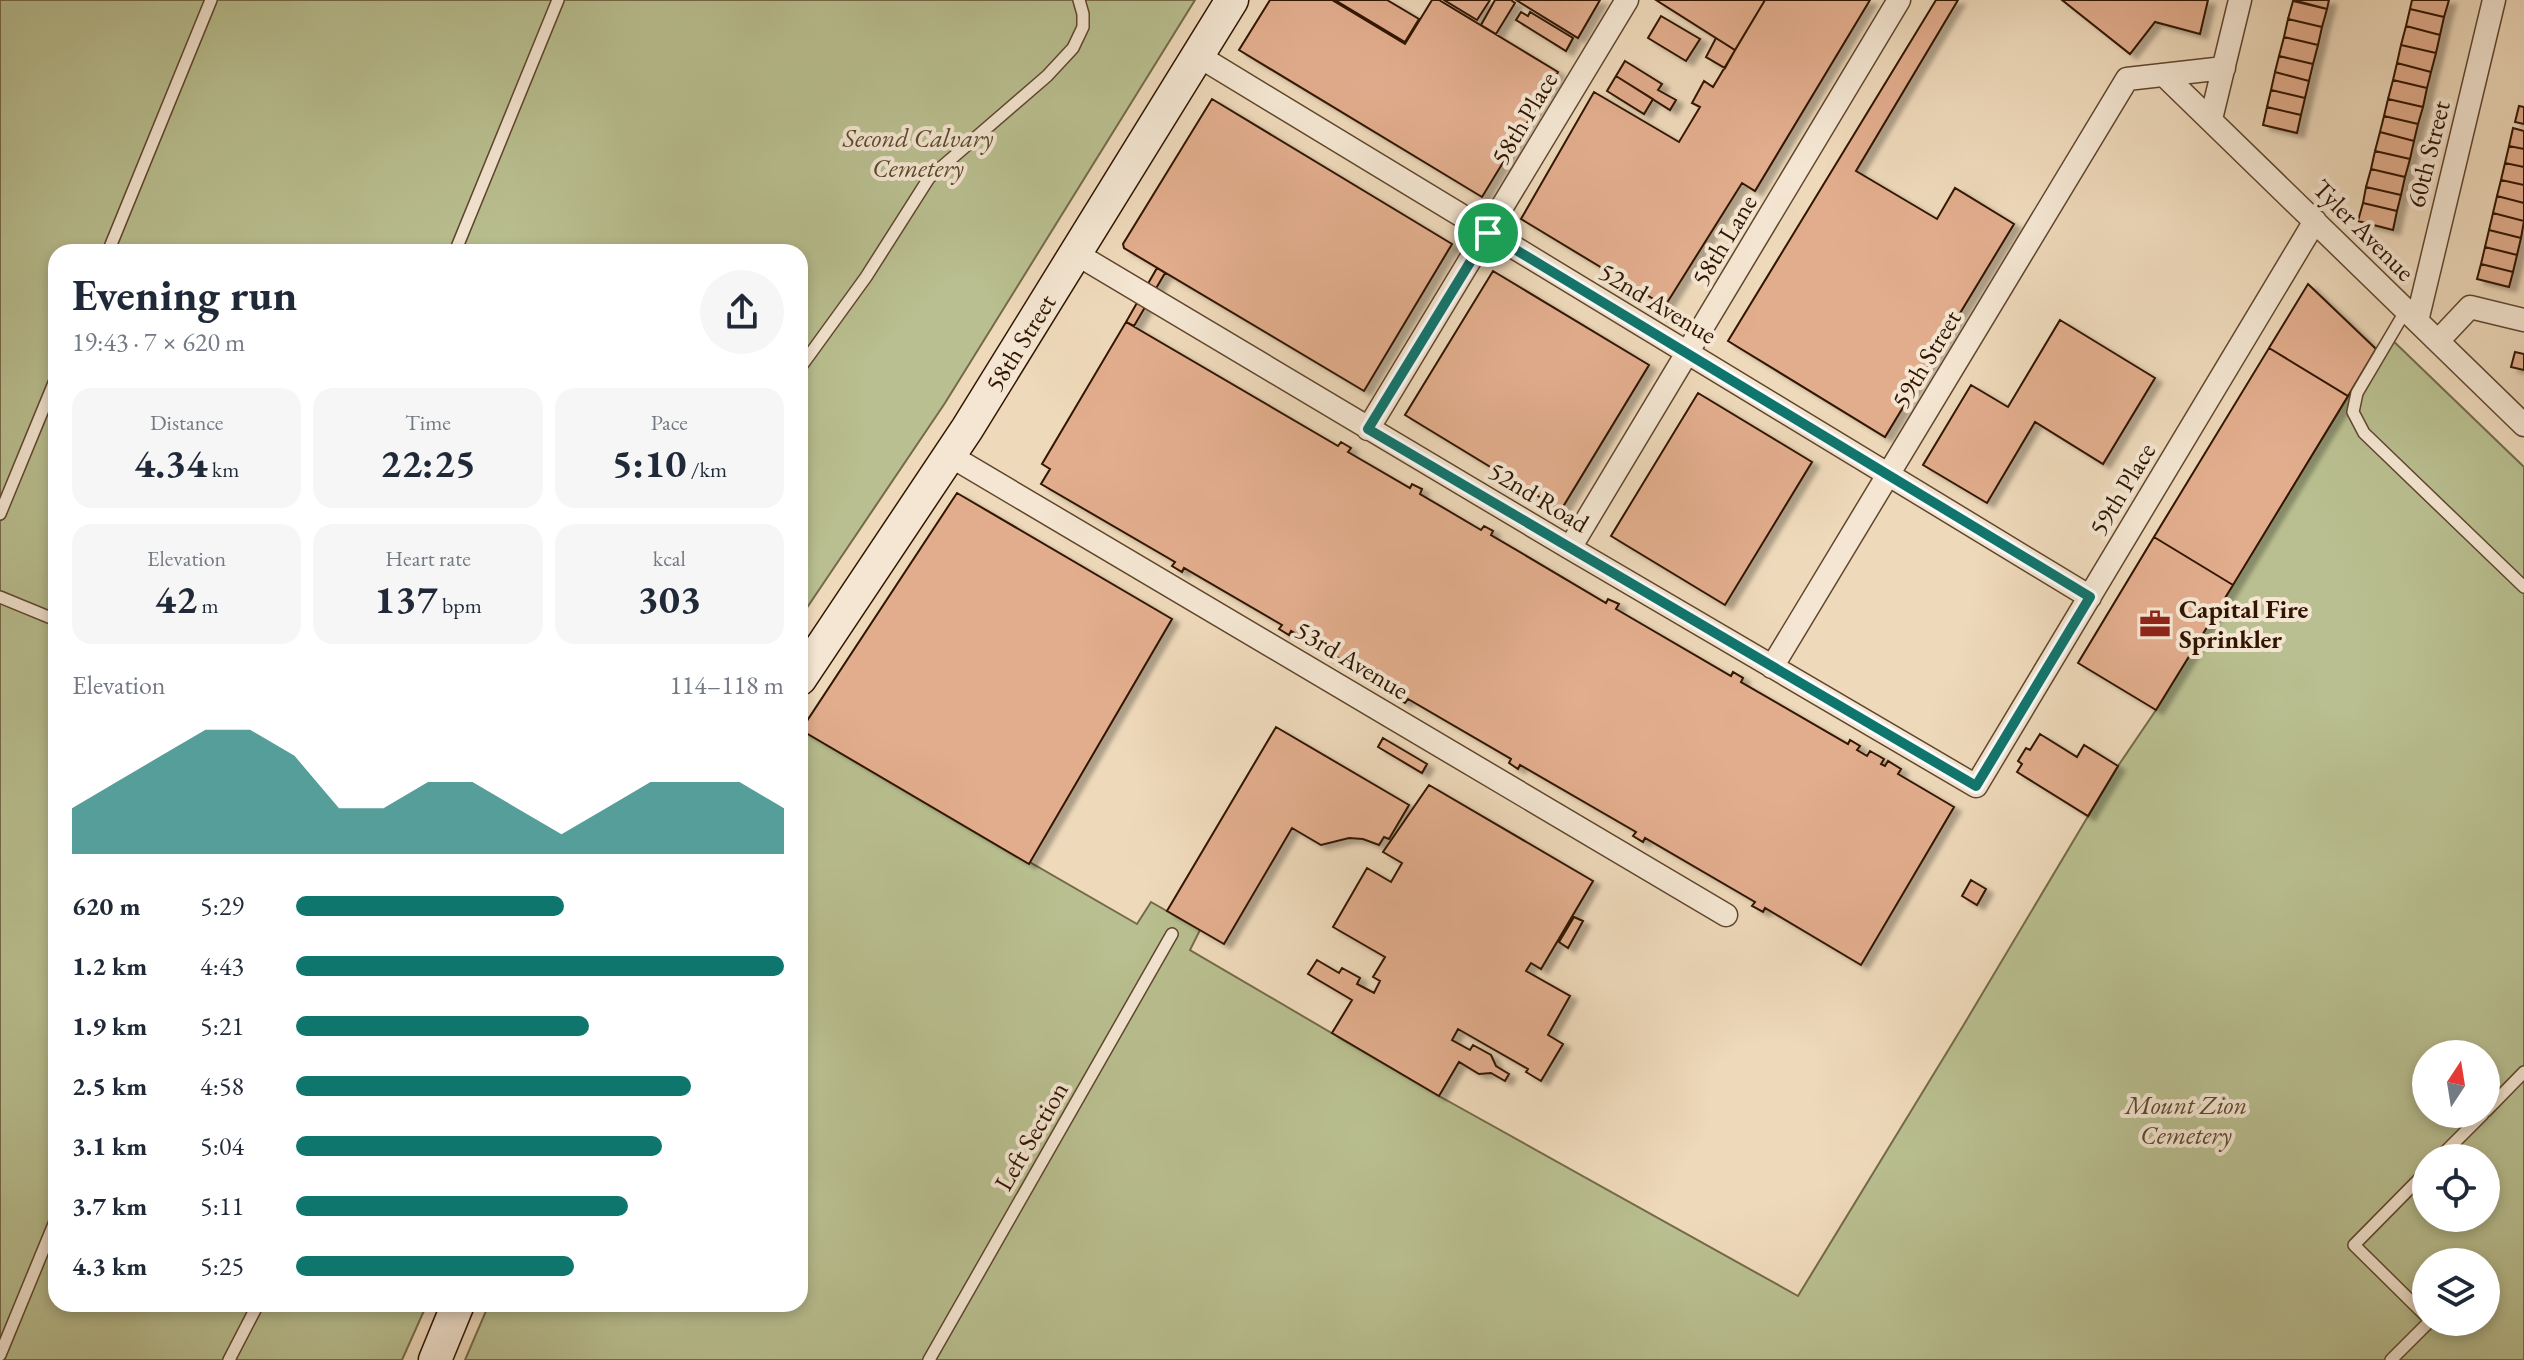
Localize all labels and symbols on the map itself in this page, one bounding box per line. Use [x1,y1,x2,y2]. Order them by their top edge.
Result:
street label: 58th Place [1483,65,1565,171]
street label: 60th Street [2398,97,2458,211]
park label: Second Calvary Cemetery [842,121,994,185]
street label: Tyler Avenue [2306,172,2422,288]
street label: 58th Lane [1683,188,1765,292]
pin [1454,199,1522,267]
street label: 52nd Avenue [1593,255,1723,351]
street label: 58th Street [977,288,1063,398]
street label: 59th Street [1883,304,1969,414]
street label: 59th Place [2081,436,2163,542]
street label: 52nd Road [1482,454,1596,541]
place label: Capital Fire Sprinkler [2179,592,2309,656]
office icon: Capital Fire Sprinkler [2138,607,2172,641]
street label: 53rd Avenue [1289,613,1415,707]
north arrow [2412,1040,2500,1128]
street label: Left Section [986,1075,1076,1197]
park label: Mount Zion Cemetery [2123,1088,2247,1152]

